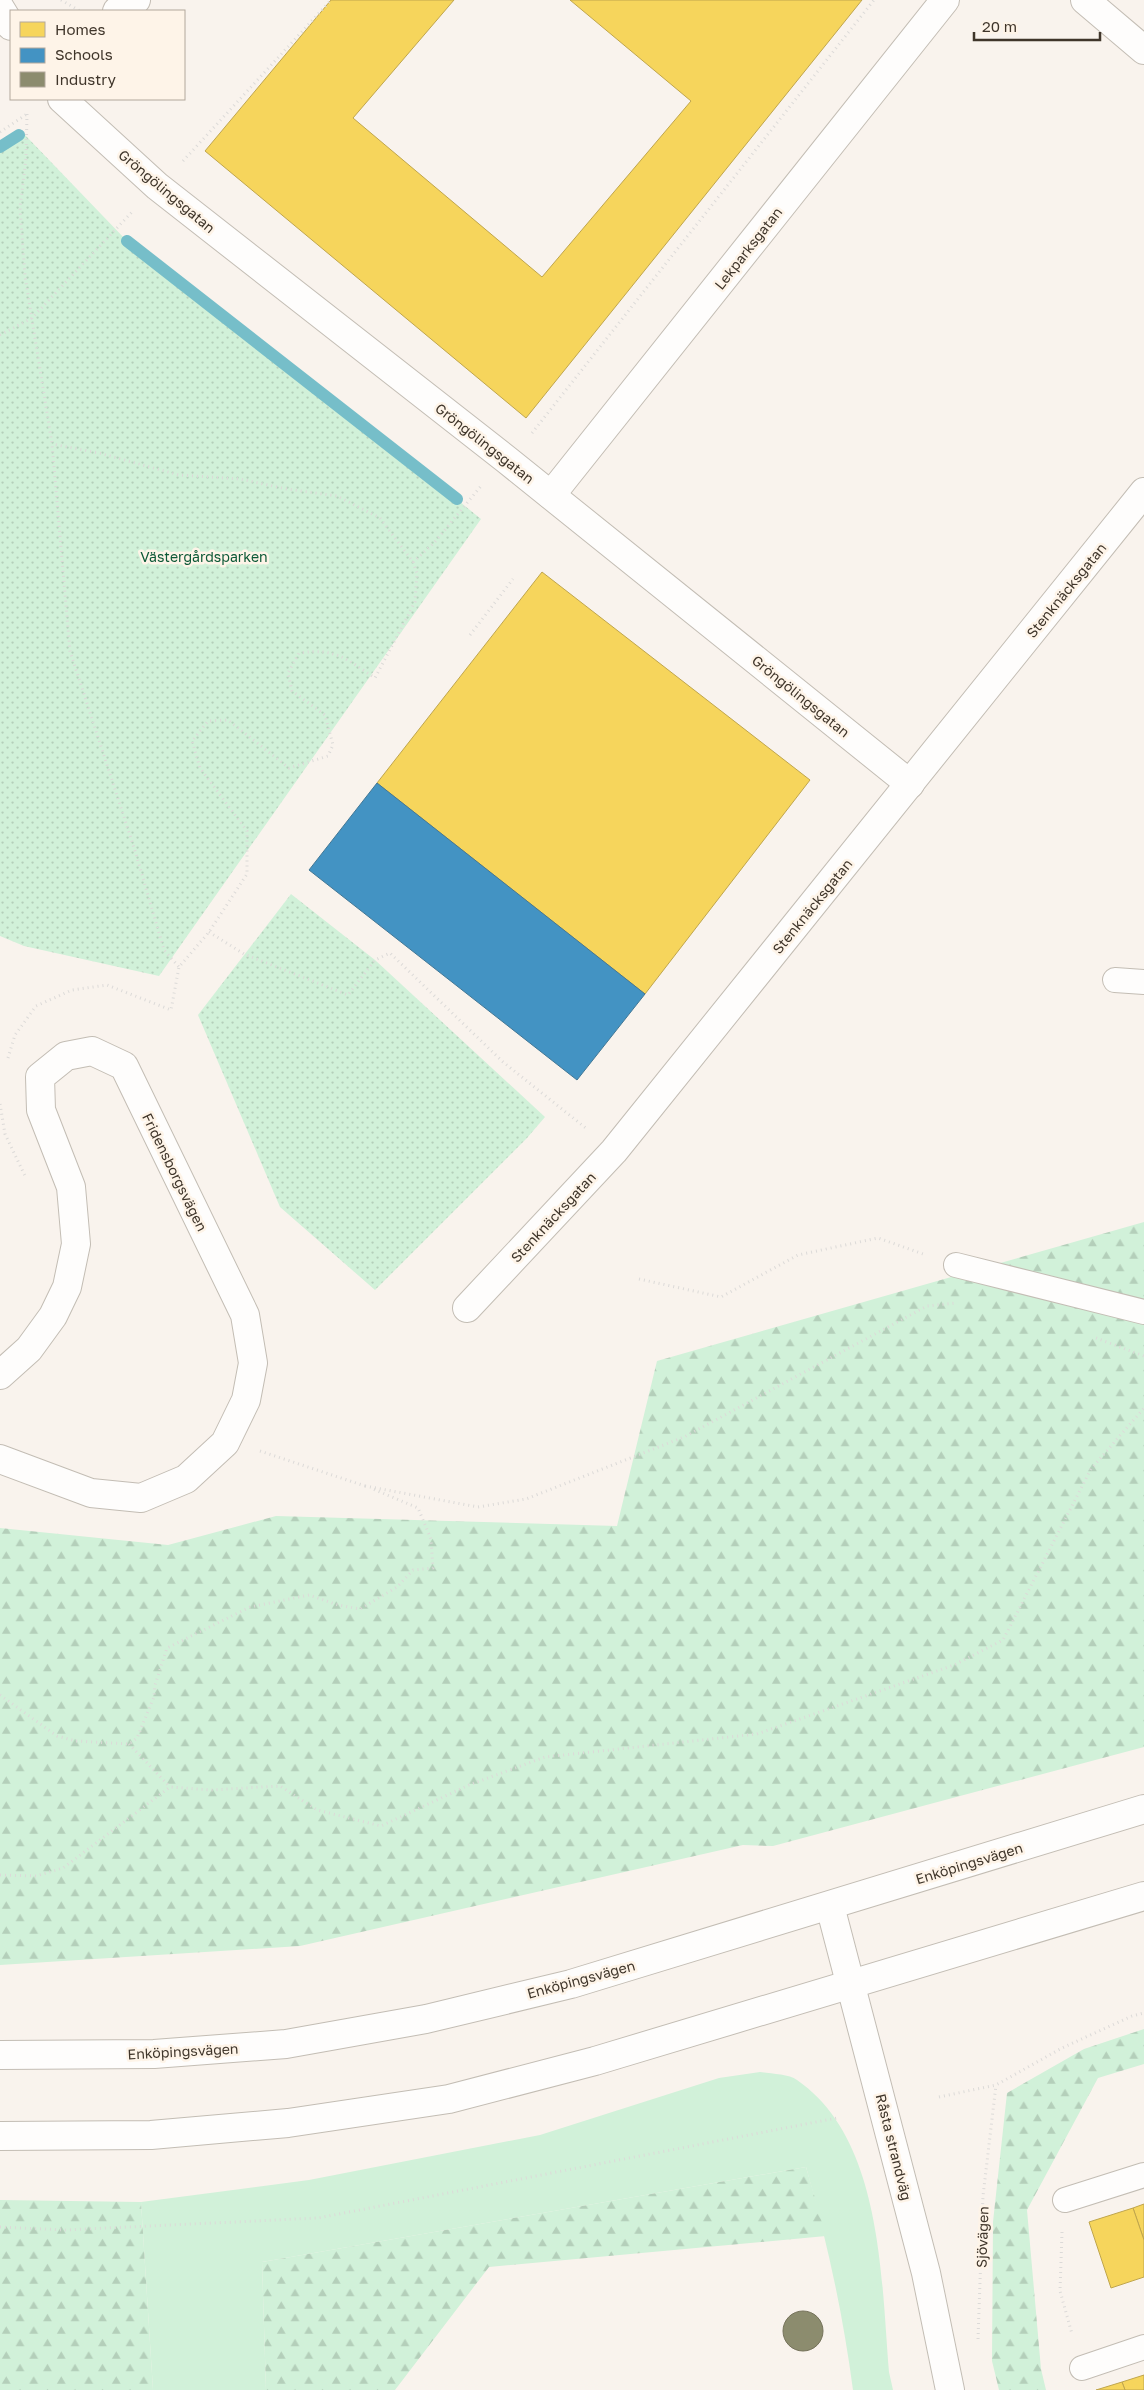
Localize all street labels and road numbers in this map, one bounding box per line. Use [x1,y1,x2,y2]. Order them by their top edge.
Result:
street label: Gröngölingsgatan [115,146,219,236]
street label: Lekparksgatan [711,203,785,293]
street label: Gröngölingsgatan [432,399,538,487]
street label: Stenknäcksgatan [1023,539,1109,641]
street label: Gröngölingsgatan [749,651,853,741]
street label: Stenknäcksgatan [769,855,855,957]
street label: Fridensborgsvägen [139,1110,211,1234]
street label: Stenknäcksgatan [507,1168,599,1266]
street label: Enköpingsvägen [913,1839,1025,1887]
street label: Enköpingsvägen [525,1956,637,2002]
street label: Enköpingsvägen [127,2040,239,2062]
street label: Råsta strandväg [873,2092,915,2202]
street label: Sjövägen [972,2206,992,2268]

